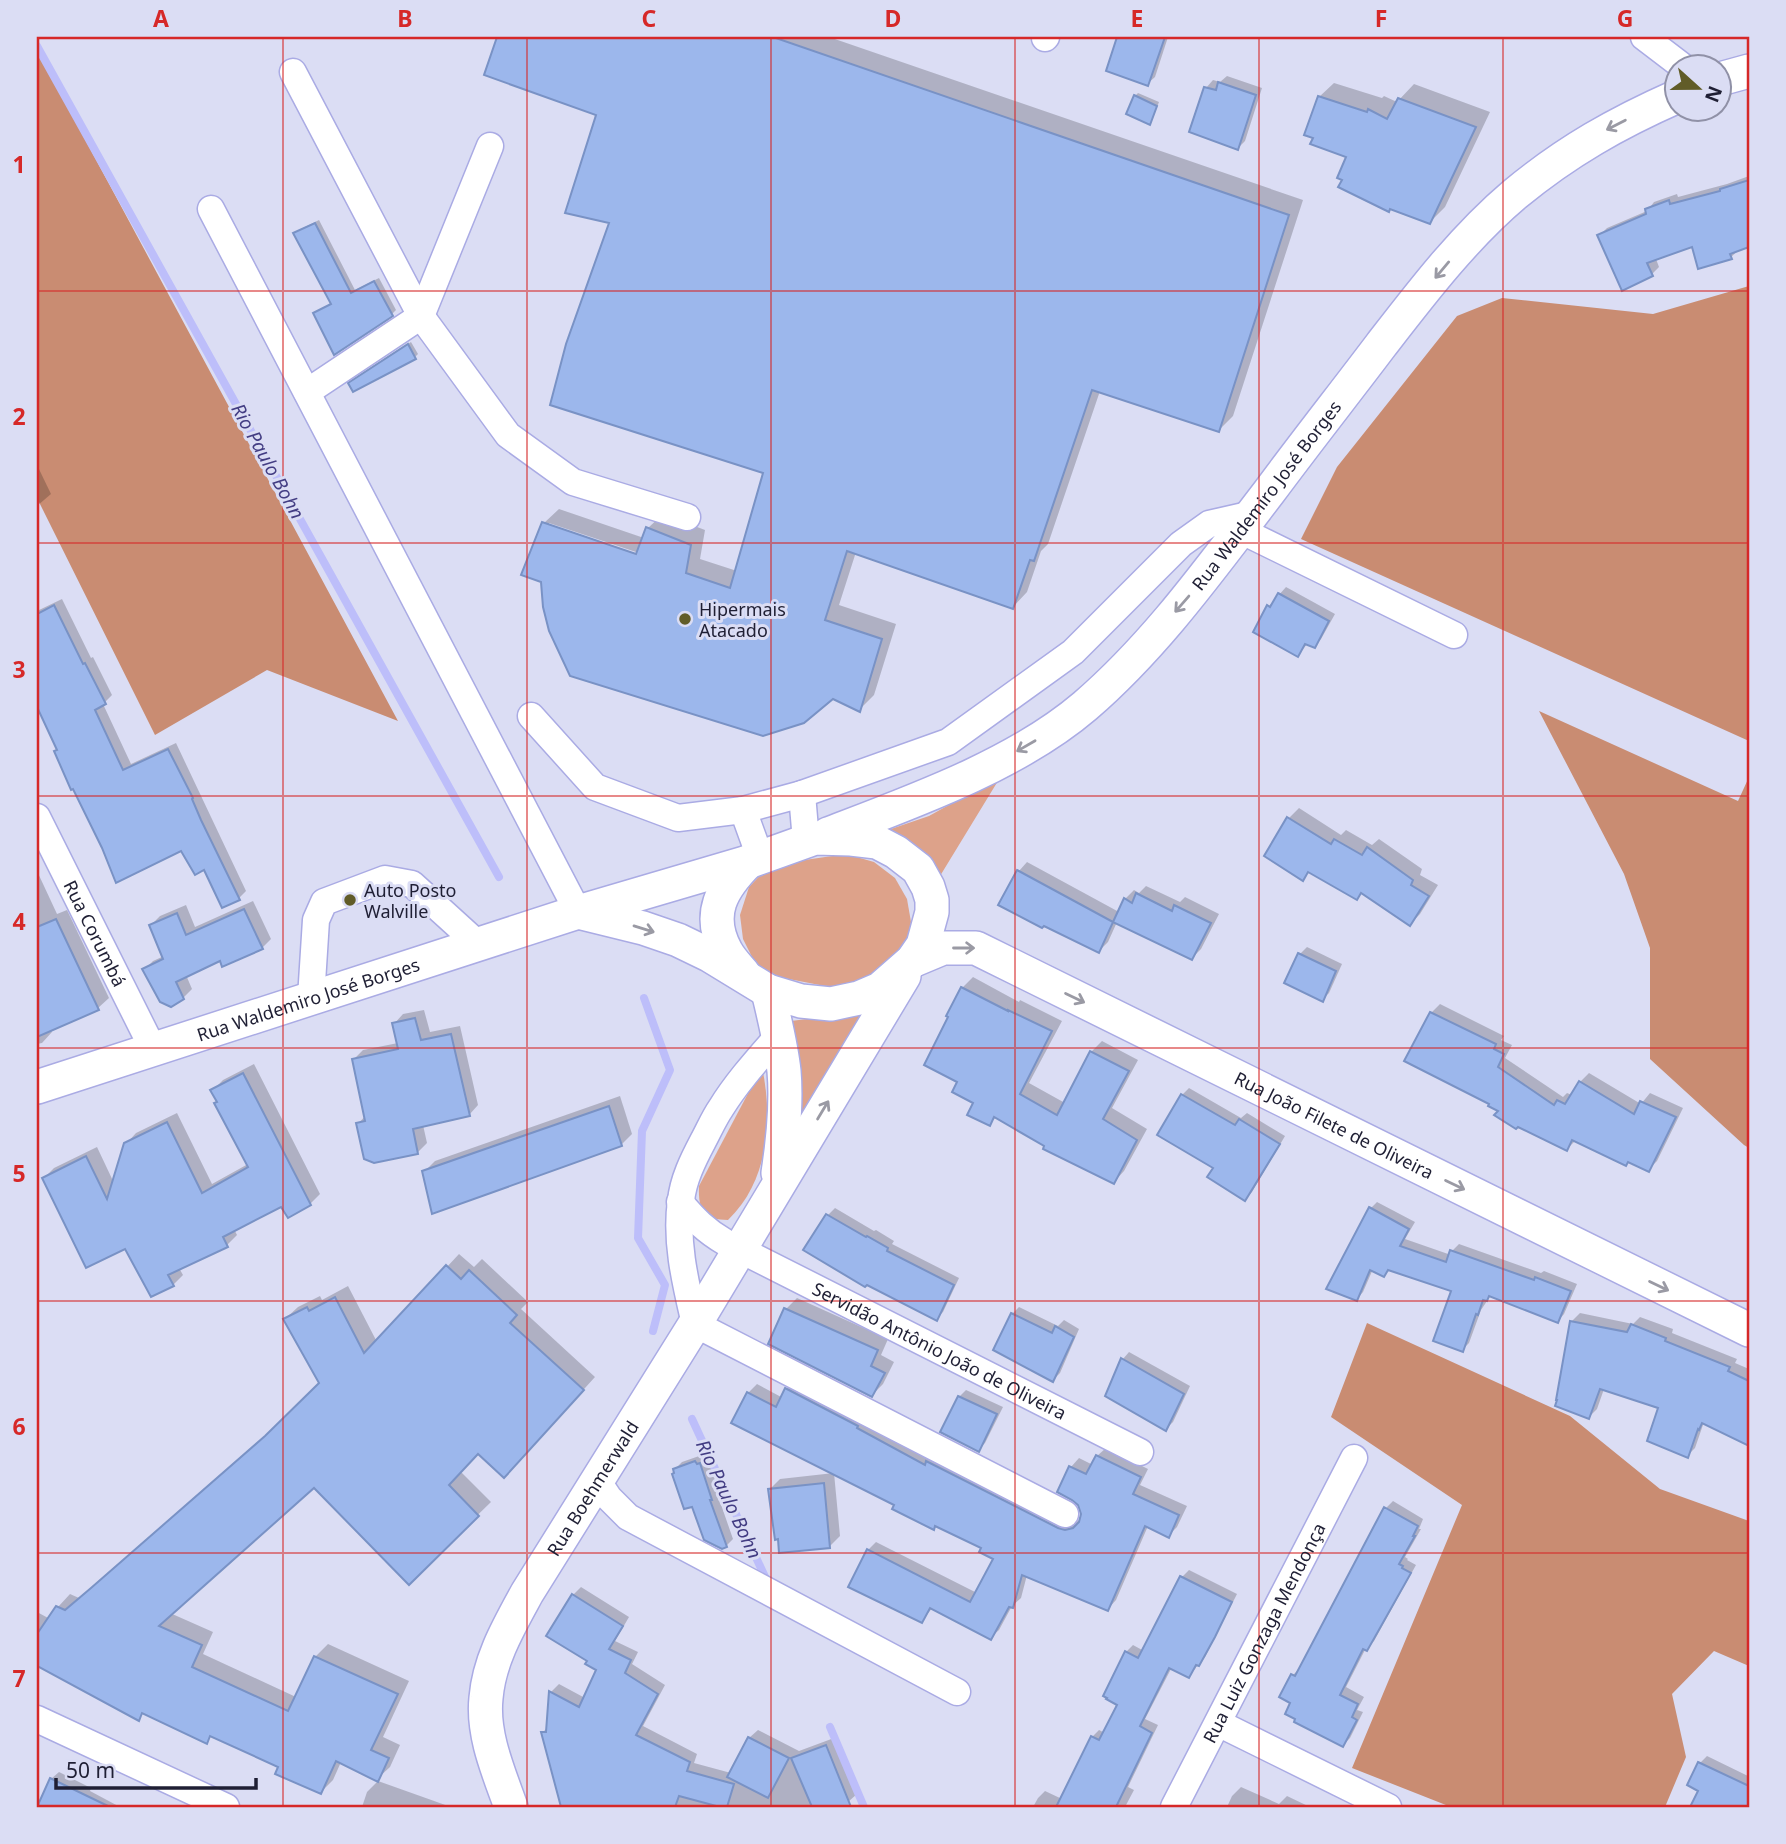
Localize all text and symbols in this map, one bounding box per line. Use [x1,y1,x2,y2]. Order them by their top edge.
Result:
text: A [153,2,169,34]
text: B [397,2,413,34]
text: C [642,2,657,34]
text: D [885,2,901,34]
text: E [1131,2,1143,34]
text: F [1375,2,1387,34]
text: G [1617,2,1633,34]
north arrow [1664,52,1734,122]
text: N [1699,82,1729,106]
one-way arrow [1606,119,1627,133]
text: 1 [12,148,26,180]
one-way arrow [1434,260,1450,278]
street label: Rua Waldemiro José Borges [1186,395,1346,595]
water label: Rio Paulo Bohn [225,398,311,524]
text: 2 [12,400,26,432]
one-way arrow [1174,595,1190,613]
place label: Hipermais Atacado [699,597,786,642]
marker: Hipermais Atacado [677,611,693,627]
text: 3 [12,653,26,685]
one-way arrow [1017,739,1037,753]
street label: Rua Corumbá [58,876,132,991]
place label: Auto Posto Walville [364,878,456,923]
marker: Auto Posto Walville [342,892,358,908]
text: 4 [12,905,26,937]
one-way arrow [633,924,655,937]
one-way arrow [952,941,975,955]
street label: Rua Waldemiro José Borges [194,952,423,1047]
one-way arrow [1064,991,1085,1005]
street label: Rua João Filete de Oliveira [1230,1066,1438,1184]
one-way arrow [816,1101,830,1121]
text: 5 [12,1157,26,1189]
one-way arrow [1444,1178,1465,1192]
street label: Servidão Antônio João de Oliveira [809,1276,1071,1425]
one-way arrow [1648,1279,1669,1293]
text: 6 [12,1410,26,1442]
street label: Rua Boehmerwald [541,1416,644,1560]
water label: Rio Paulo Bohn [690,1435,768,1563]
street label: Rua Luiz Gonzaga Mendonça [1197,1519,1331,1747]
text: 7 [12,1662,26,1694]
scale bar [56,1746,256,1790]
text: 50 m [66,1756,115,1784]

